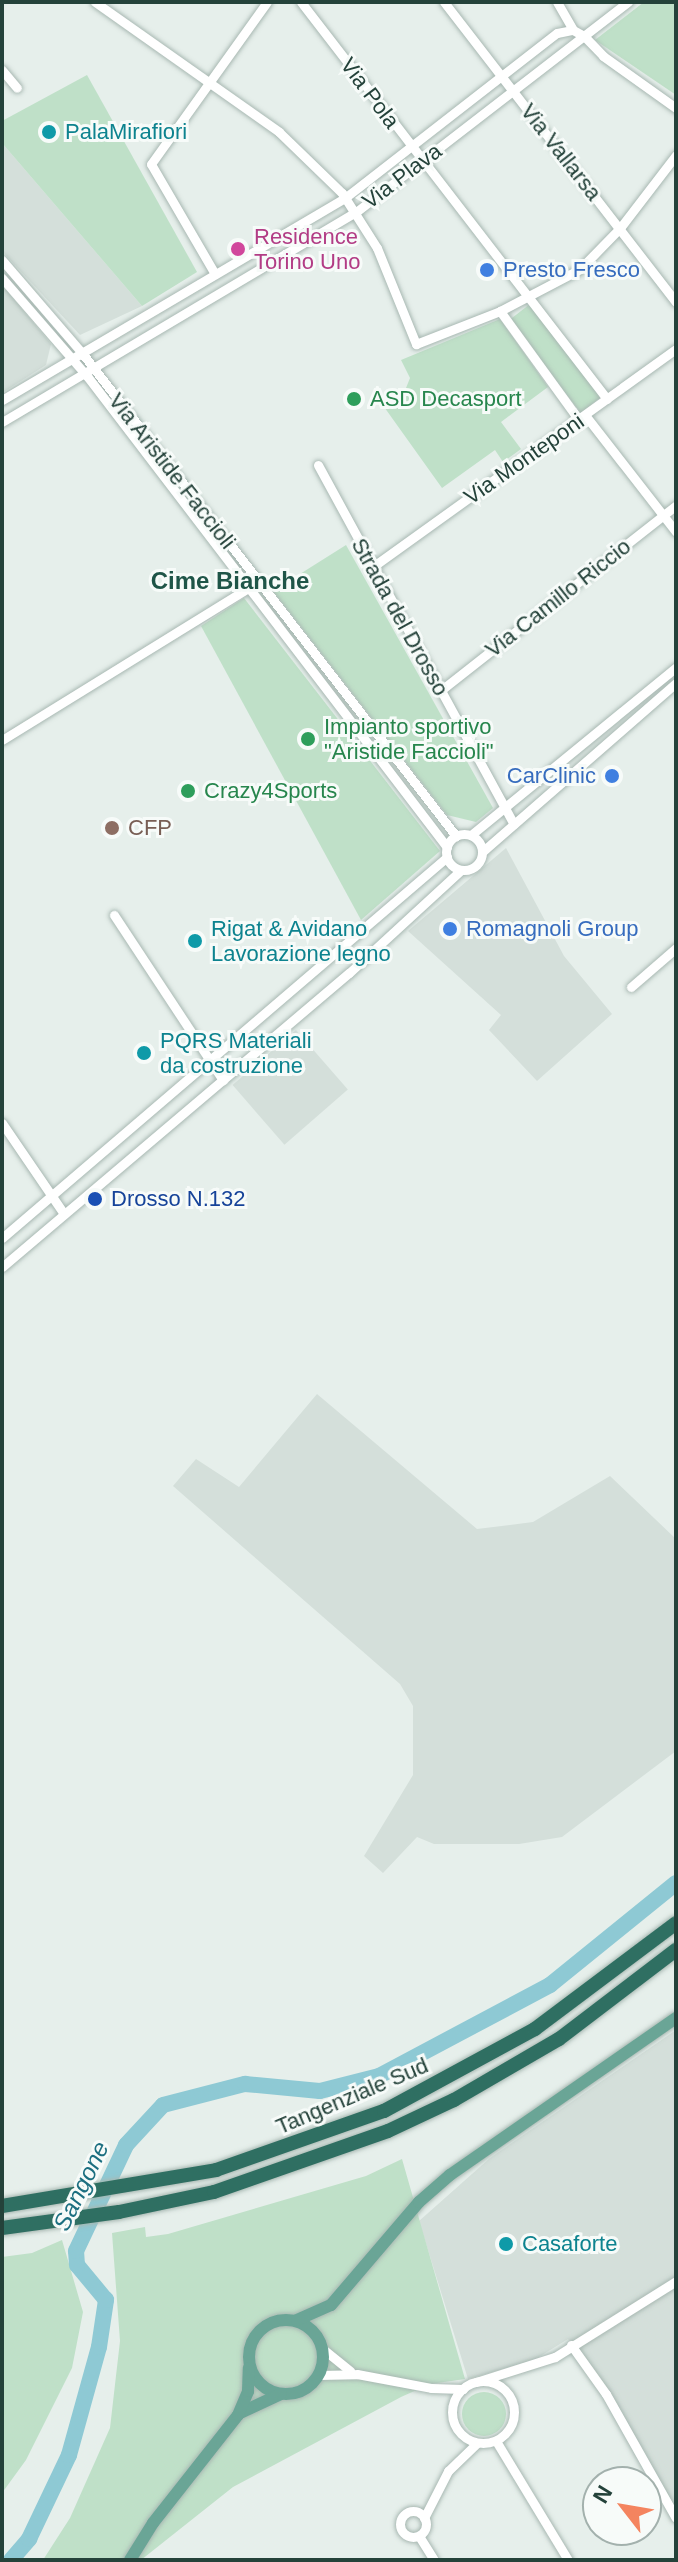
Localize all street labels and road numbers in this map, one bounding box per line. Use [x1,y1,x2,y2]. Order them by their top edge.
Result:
street label: Via Pola [335,52,405,134]
street label: Via Vallarsa [515,98,607,206]
street label: Via Plava [357,138,447,214]
street label: Via Aristide Faccioli [103,387,241,555]
street label: Via Monteponi [459,408,589,510]
street label: Via Camillo Riccio [480,533,636,663]
street label: Strada del Drosso [346,534,454,700]
street label: Tangenziale Sud [272,2052,432,2140]

